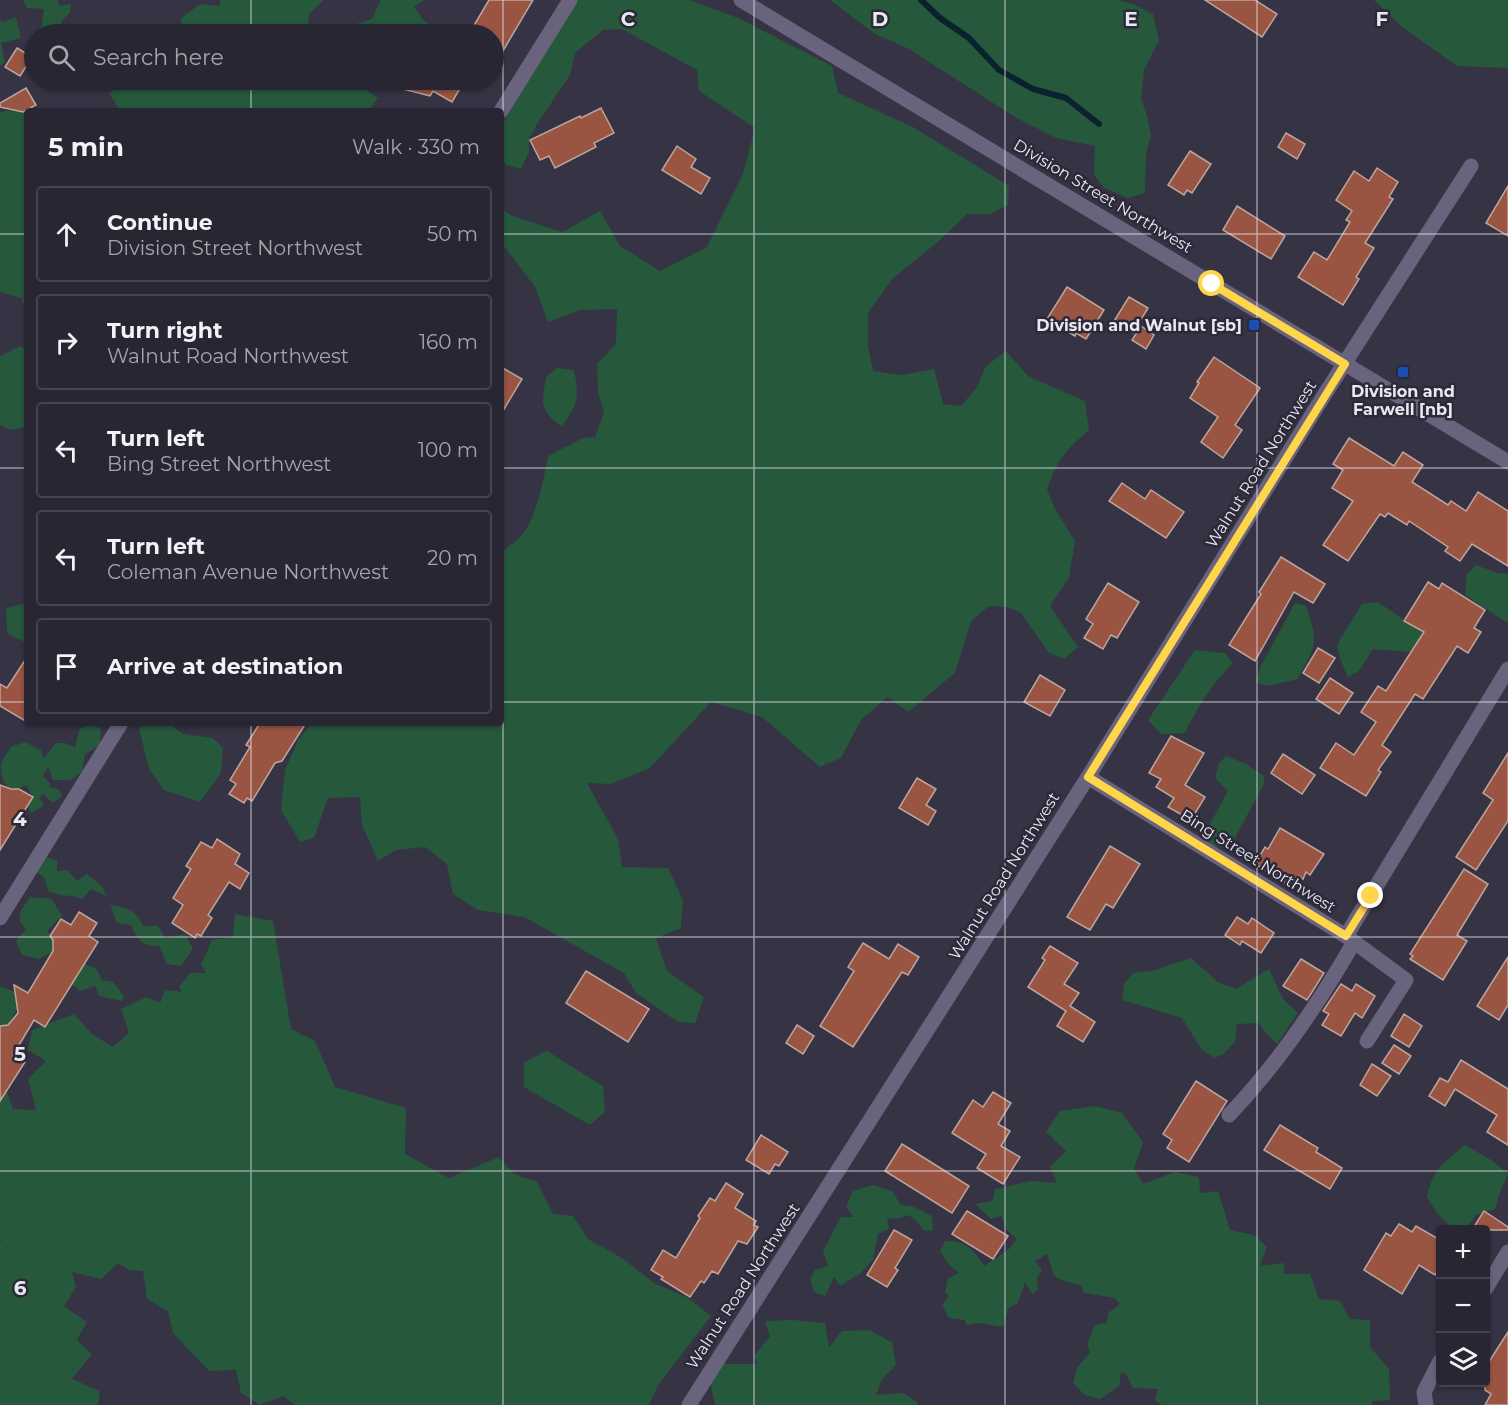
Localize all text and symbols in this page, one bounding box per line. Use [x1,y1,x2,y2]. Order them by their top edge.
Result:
text: C [621,7,636,31]
text: D [872,7,888,31]
text: E [1124,7,1138,31]
text: F [1376,7,1389,31]
search box [24,24,504,90]
icon: search [45,41,78,74]
text: Search here [93,44,224,71]
text: 5 min [48,131,124,163]
text: Walk · 330 m [352,135,480,159]
street label: Division Street Northwest [1010,135,1196,257]
text: Continue [107,209,213,236]
icon: ahead [50,218,83,251]
text: 50 m [427,222,478,246]
text: Division Street Northwest [107,236,363,260]
route start [1198,270,1224,296]
place label: Division and Walnut [sb] [1036,316,1242,335]
text: Turn right [107,317,222,344]
marker: Division and Walnut [sb] [1247,318,1261,332]
icon: right [50,326,83,359]
text: 160 m [419,330,478,354]
text: Walnut Road Northwest [107,344,349,368]
marker: Division and Farwell [nb] [1396,365,1410,379]
street label: Walnut Road Northwest [1202,376,1321,551]
place label: Division and Farwell [nb] [1351,382,1455,419]
text: Turn left [107,425,205,452]
icon: left [50,434,83,467]
text: 100 m [418,438,478,462]
text: Bing Street Northwest [107,452,331,476]
text: Turn left [107,533,205,560]
icon: left [50,542,83,575]
text: 20 m [427,546,478,570]
text: Coleman Avenue Northwest [107,560,389,584]
icon: arrive [50,650,83,683]
text: Arrive at destination [107,653,343,680]
street label: Walnut Road Northwest [945,788,1064,963]
street label: Bing Street Northwest [1177,805,1340,917]
text: 4 [13,807,27,831]
route end [1357,882,1383,908]
text: 5 [14,1042,26,1066]
street label: Walnut Road Northwest [682,1199,804,1372]
map controls [1436,1225,1490,1387]
button: + [1436,1225,1490,1279]
text: 6 [14,1276,27,1300]
button: − [1436,1279,1490,1333]
button: layers [1436,1333,1490,1387]

